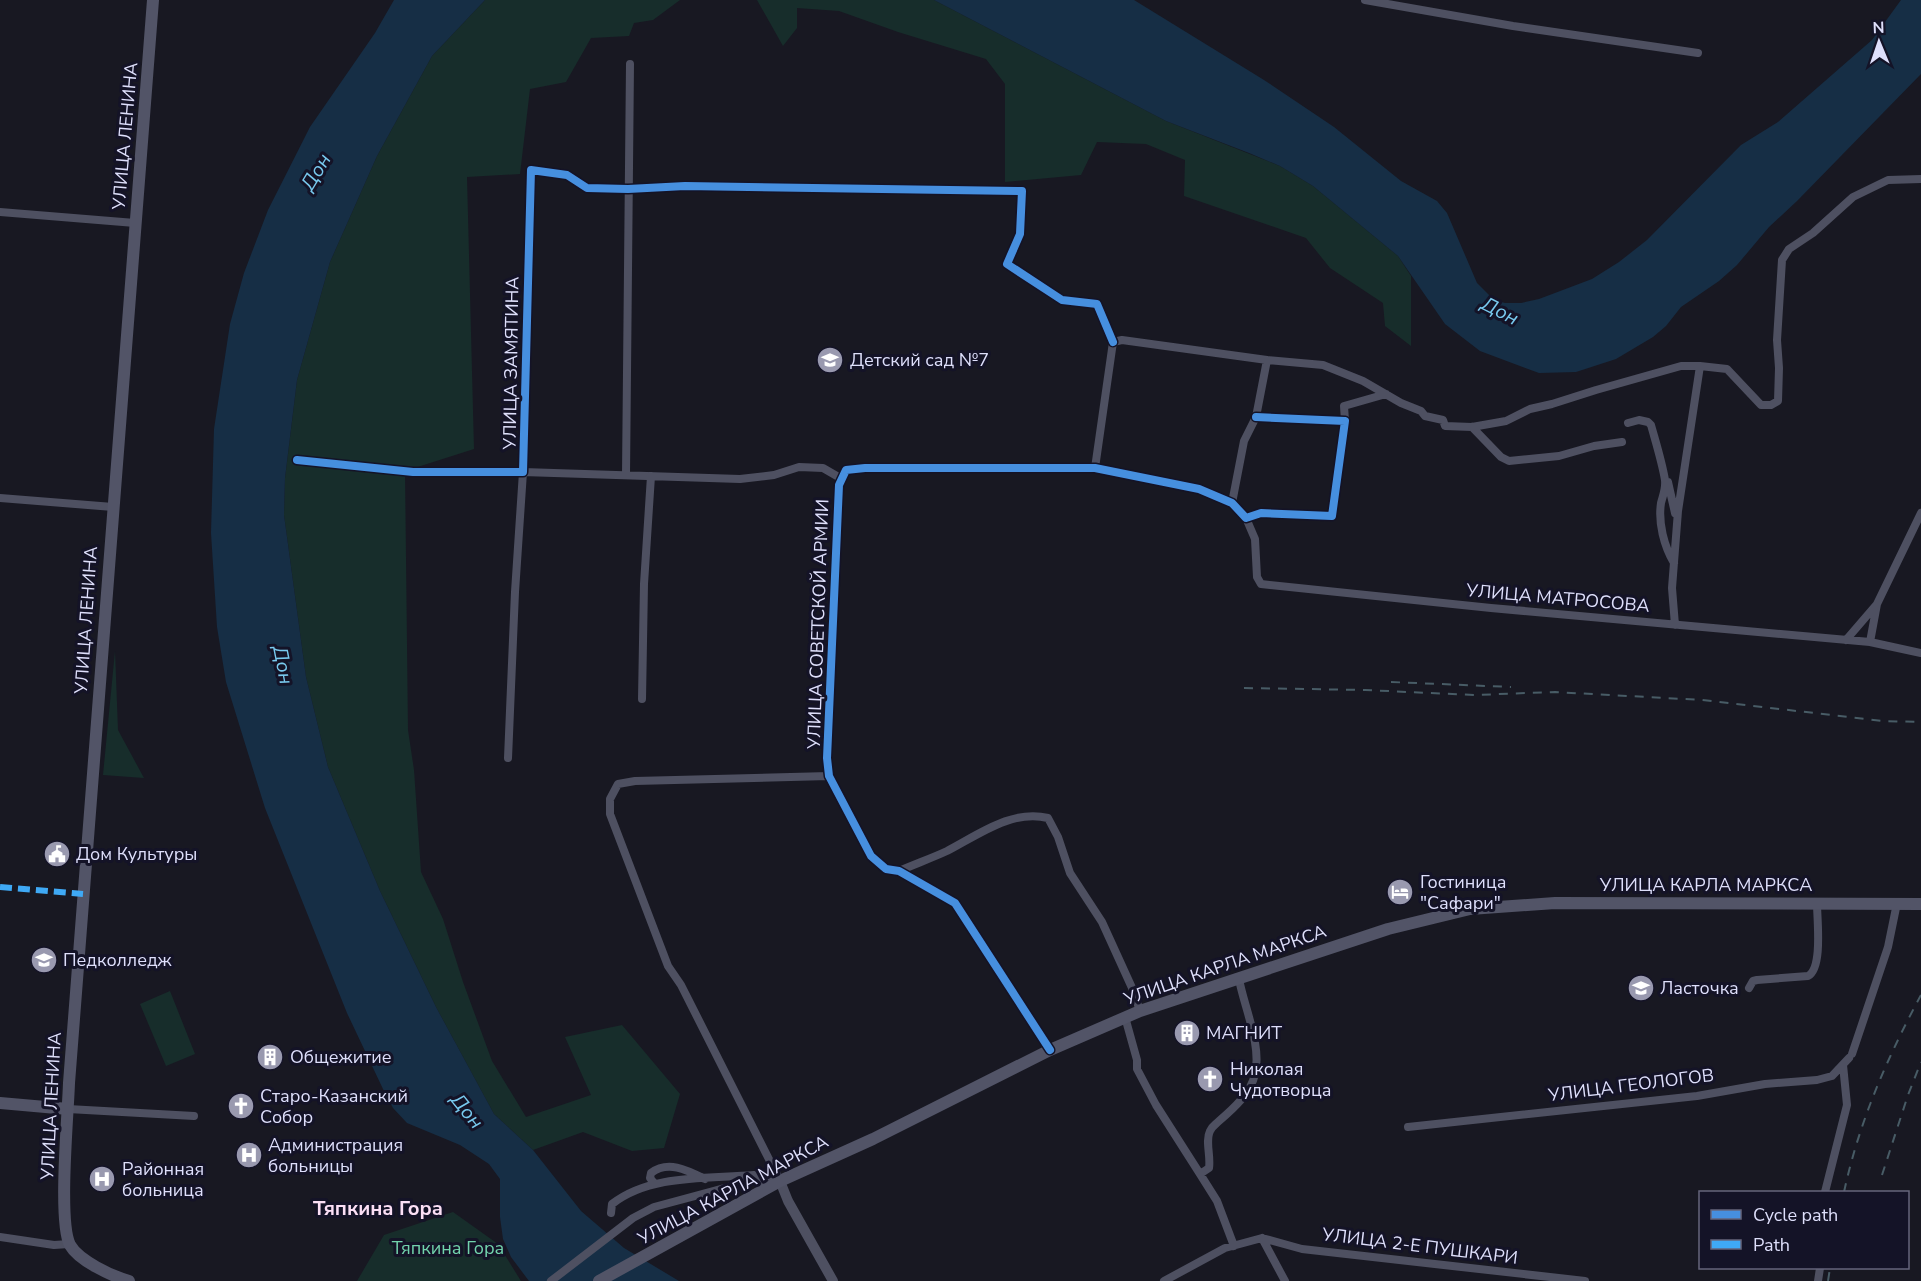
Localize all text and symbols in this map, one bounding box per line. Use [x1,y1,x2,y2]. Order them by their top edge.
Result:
north arrow [1849,12,1909,72]
text: N [1872,17,1885,39]
street label: УЛИЦА ЛЕНИНА [107,61,143,212]
water label: Дон [294,148,338,196]
street label: УЛИЦА ЗАМЯТИНА [497,276,525,451]
water label: Дон [1476,290,1523,332]
school or university icon: Детский сад №7 [815,345,845,375]
place label: Детский сад №7 [850,348,989,372]
street label: УЛИЦА СОВЕТСКОЙ АРМИИ [802,499,834,750]
street label: УЛИЦА ЛЕНИНА [69,545,103,696]
street label: УЛИЦА МАТРОСОВА [1464,578,1651,618]
water label: Дон [266,642,300,687]
public building icon: Дом Культуры [42,839,72,869]
place label: Дом Культуры [76,842,197,866]
place label: Гостиница "Сафари" [1420,870,1506,915]
street label: УЛИЦА КАРЛА МАРКСА [1599,873,1812,897]
hotel icon: Гостиница "Сафари" [1385,877,1415,907]
street label: УЛИЦА КАРЛА МАРКСА [1120,919,1329,1011]
school or university icon: Педколледж [29,945,59,975]
place label: Педколледж [63,948,173,972]
school or university icon: Ласточка [1626,973,1656,1003]
place label: Ласточка [1660,976,1739,1000]
building icon: МАГНИТ [1172,1018,1202,1048]
place label: МАГНИТ [1206,1021,1282,1045]
street label: УЛИЦА ЛЕНИНА [35,1032,67,1181]
building icon: Общежитие [255,1042,285,1072]
place label: Общежитие [290,1045,391,1069]
place label: Николая Чудотворца [1230,1057,1331,1102]
street label: УЛИЦА ГЕОЛОГОВ [1546,1063,1715,1107]
church icon: Николая Чудотворца [1195,1064,1225,1094]
place label: Старо-Казанский Собор [260,1084,408,1129]
water label: Дон [444,1087,490,1135]
church icon: Старо-Казанский Собор [226,1091,256,1121]
street label: УЛИЦА КАРЛА МАРКСА [633,1130,832,1251]
place label: Администрация больницы [268,1133,403,1178]
hospital icon: Администрация больницы [234,1140,264,1170]
place label: Районная больница [122,1157,204,1202]
hospital icon: Районная больница [87,1164,117,1194]
legend [1699,1191,1909,1269]
district label: Тяпкина Гора [313,1195,443,1222]
text: Cycle path [1753,1203,1838,1227]
street label: УЛИЦА 2-Е ПУШКАРИ [1320,1222,1519,1270]
text: Path [1753,1233,1790,1257]
park label: Тяпкина Гора [392,1236,504,1260]

